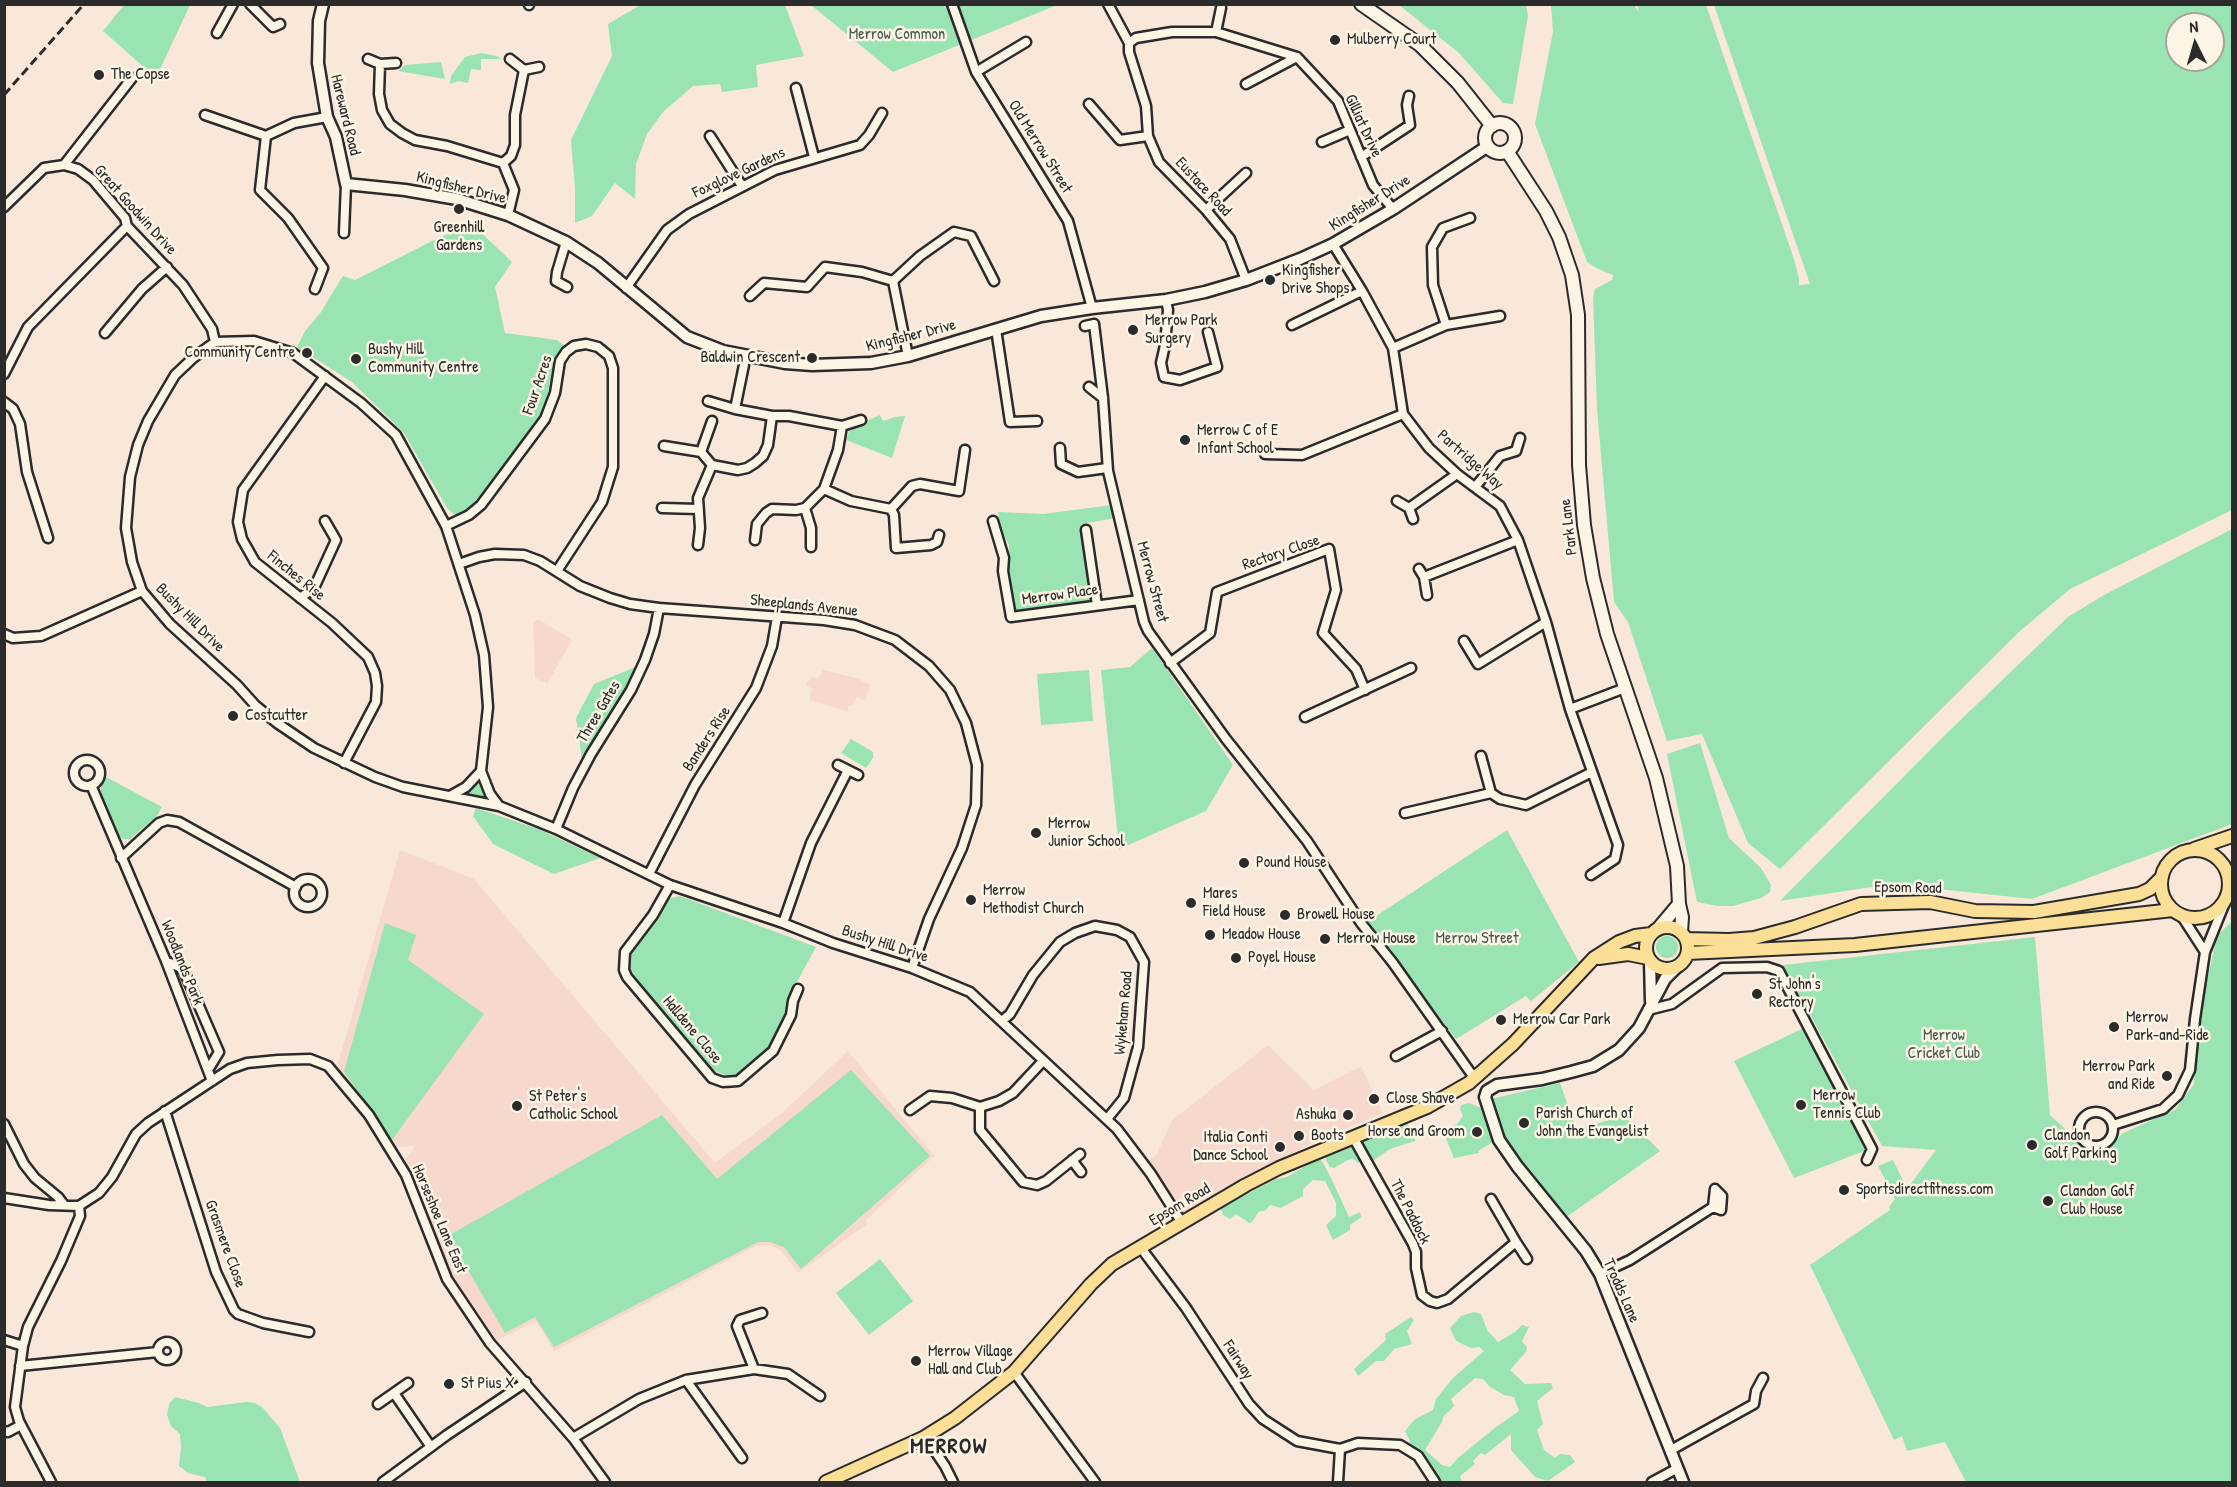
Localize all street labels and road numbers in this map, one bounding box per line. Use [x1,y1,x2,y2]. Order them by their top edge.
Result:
street label: Hareward Road [326,73,364,157]
street label: Gilliat Drive [1340,91,1386,161]
street label: Old Merrow Street [1004,97,1076,197]
street label: Foxglove Gardens [690,143,788,203]
street label: Eustace Road [1171,153,1235,221]
street label: Great Goodwin Drive [90,161,180,259]
street label: Kingfisher Drive [414,168,508,208]
street label: Kingfisher Drive [1326,171,1414,235]
street label: Kingfisher Drive [864,316,958,356]
street label: Four Acres [519,353,557,417]
street label: Partridge Way [1433,426,1507,494]
street label: Park Lane [1556,498,1582,556]
street label: Rectory Close [1240,531,1322,575]
street label: Merrow Street [1132,539,1172,625]
street label: Finches Rise [263,547,329,605]
street label: Bushy Hill Drive [152,580,228,656]
street label: Merrow Place [1021,580,1099,610]
street label: Sheeplands Avenue [749,591,859,621]
street label: Three Gates [573,678,625,746]
street label: Banders Rise [679,703,735,775]
street label: Epsom Road [1874,878,1942,898]
street label: Woodlands Park [156,918,208,1008]
street label: Bushy Hill Drive [839,921,931,967]
street label: Wykeham Road [1111,971,1137,1055]
street label: Halldene Close [658,992,726,1068]
street label: Horseshoe Lane East [407,1162,471,1276]
street label: The Paddock [1386,1176,1434,1248]
street label: Epsom Road [1146,1179,1214,1231]
street label: Grasmere Close [200,1198,250,1290]
street label: Trodds Lane [1598,1256,1644,1326]
street label: Fairway [1218,1337,1258,1383]

